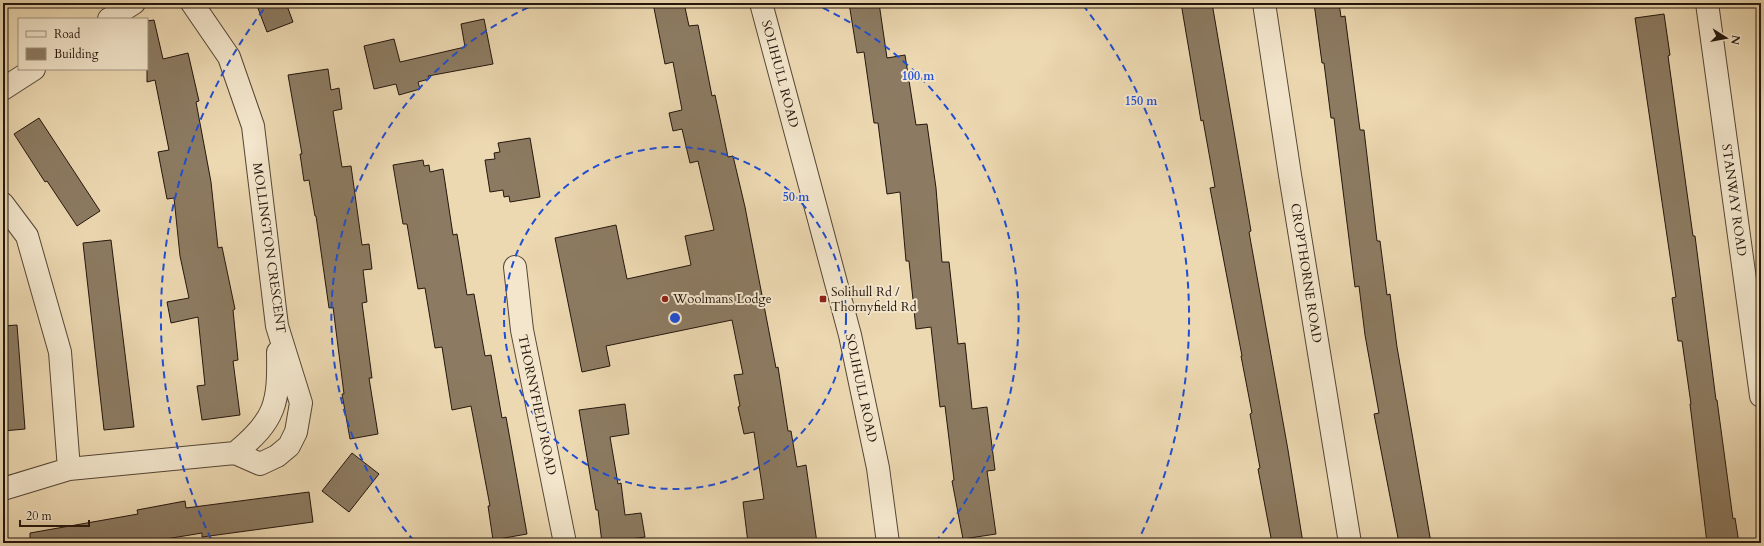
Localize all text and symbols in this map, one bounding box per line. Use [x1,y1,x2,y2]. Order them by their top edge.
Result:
legend [18,18,148,70]
street label: SOLIHULL ROAD [757,18,803,130]
north arrow [1706,18,1746,58]
text: Road [54,26,81,42]
text: N [1727,34,1744,46]
text: Building [54,46,99,62]
text: 100 m [902,68,935,84]
text: 150 m [1125,93,1158,109]
street label: STANWAY ROAD [1717,143,1751,257]
street label: MOLLINGTON CRESCENT [248,161,290,335]
text: 50 m [783,189,810,205]
street label: CROPTHORNE ROAD [1286,202,1326,344]
place label: Solihull Rd / Thornyfield Rd [831,283,917,316]
place label: Woolmans Lodge [672,290,772,308]
marker: Woolmans Lodge [660,294,670,304]
marker: Solihull Rd / Thornyfield Rd [818,294,828,304]
centre of rings [668,311,682,325]
street label: SOLIHULL ROAD [841,332,881,444]
street label: THORNYFIELD ROAD [513,333,561,477]
scale bar [20,502,89,528]
text: 20 m [26,508,53,524]

